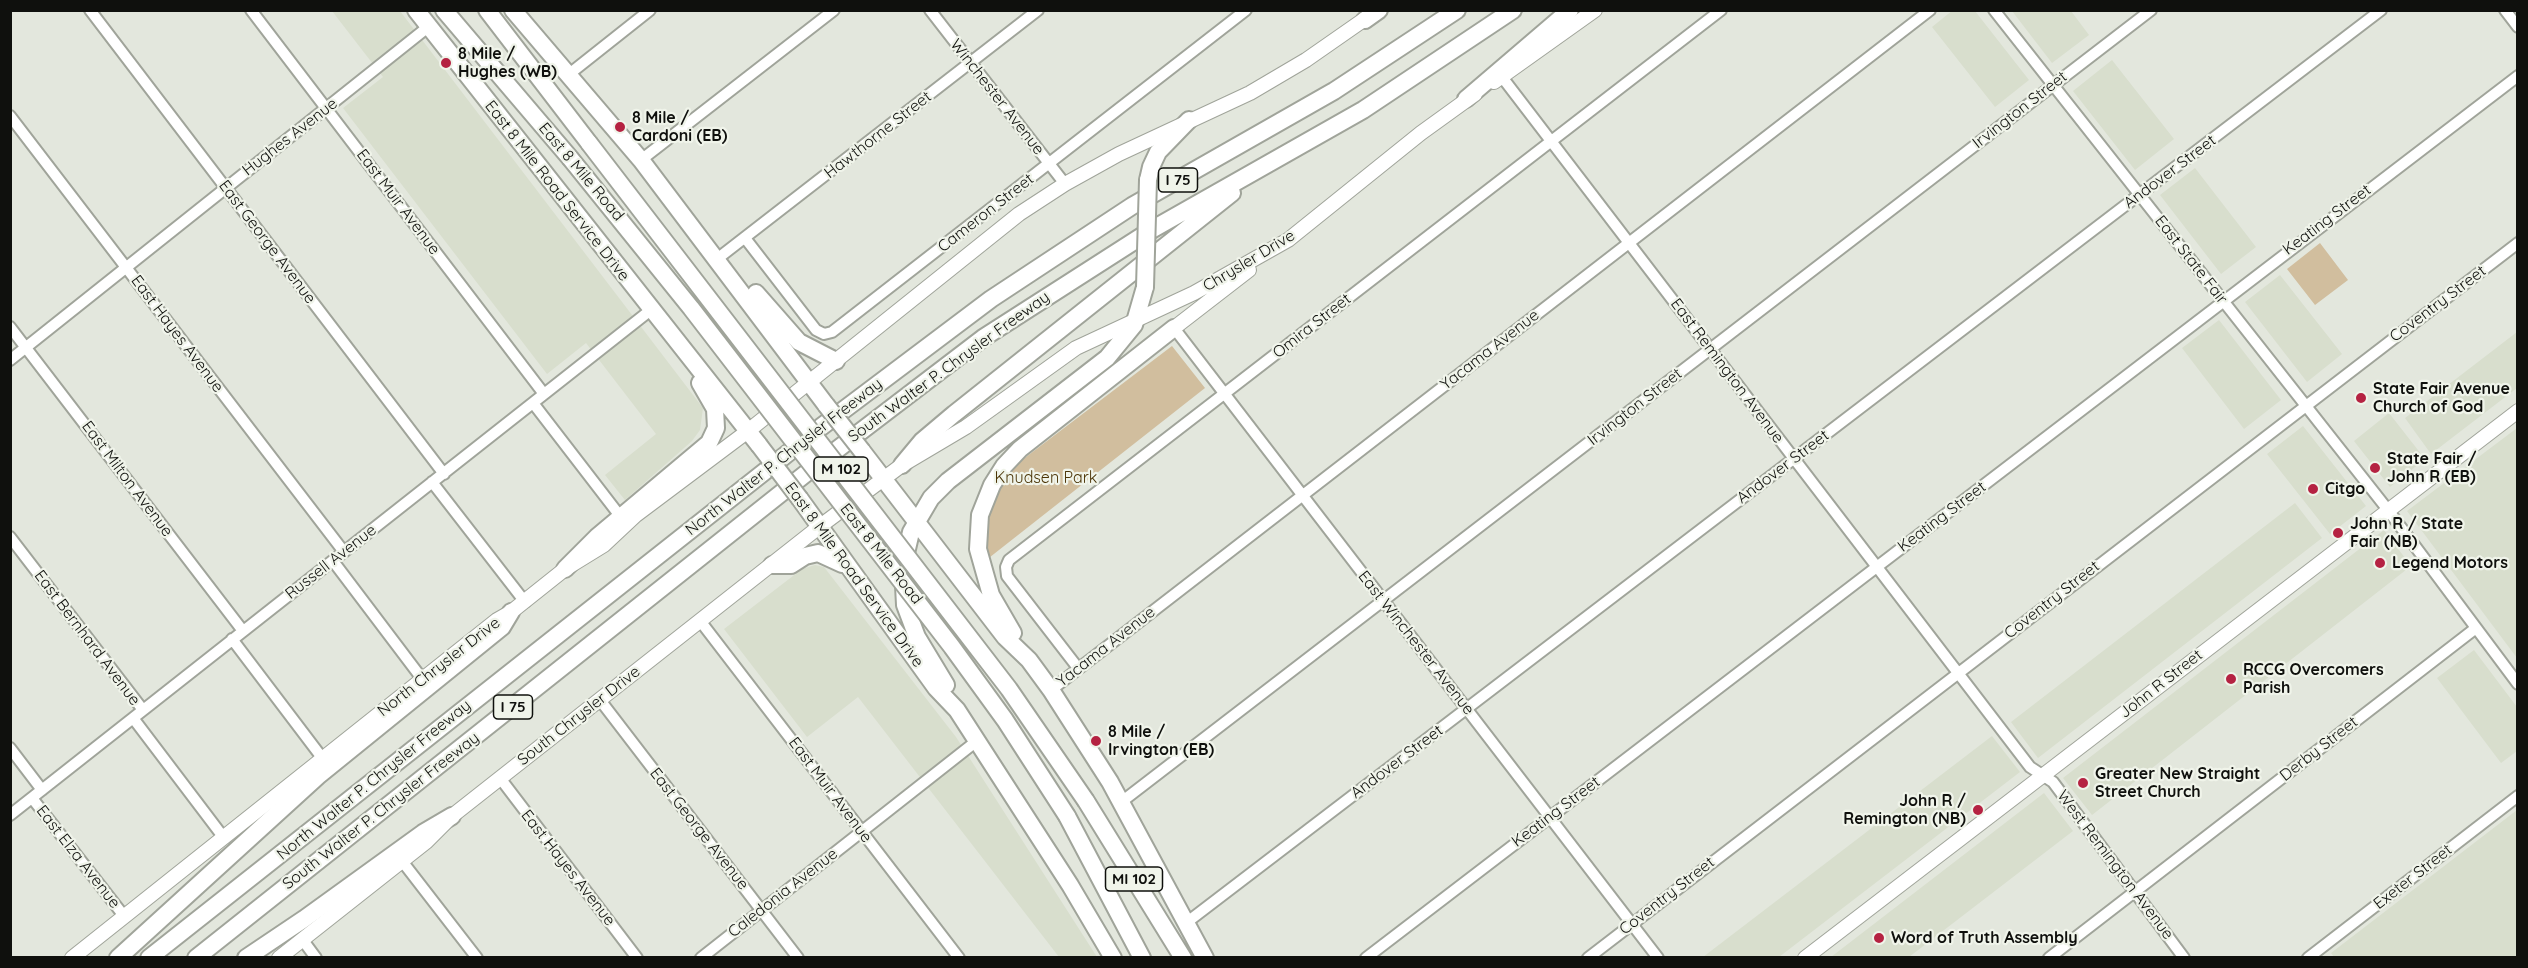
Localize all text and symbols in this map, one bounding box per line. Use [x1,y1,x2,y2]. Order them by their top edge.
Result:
street label: Winchester Avenue [946,35,1048,159]
place label: 8 Mile / Hughes (WB) [458,44,557,82]
marker: 8 Mile / Hughes (WB) [439,56,453,70]
street label: Irvington Street [1969,67,2071,153]
street label: Hawthorne Street [821,87,935,183]
street label: Hughes Avenue [239,94,341,180]
street label: East 8 Mile Road Service Drive [481,97,633,285]
place label: 8 Mile / Cardoni (EB) [632,108,728,146]
street label: East 8 Mile Road [534,119,628,225]
marker: 8 Mile / Cardoni (EB) [613,120,627,134]
street label: Andover Street [2120,131,2220,213]
street label: East Muir Avenue [352,145,444,259]
road number: I 75 [1158,168,1198,192]
street label: Cameron Street [934,170,1038,256]
street label: East George Avenue [214,176,320,308]
street label: Keating Street [2279,181,2375,259]
street label: East State Fair [2151,212,2231,308]
street label: Chrysler Drive [1200,226,1298,296]
street label: Coventry Street [2386,262,2490,346]
street label: East Hayes Avenue [127,272,227,396]
street label: South Walter P. Chrysler Freeway [845,287,1053,447]
street label: Omira Street [1269,289,1355,363]
street label: East Remington Avenue [1666,295,1788,447]
street label: Yacama Avenue [1437,306,1543,394]
street label: Irvington Street [1584,364,1686,450]
street label: North Walter P. Chrysler Freeway [682,374,886,540]
place label: State Fair Avenue Church of God [2373,379,2510,417]
marker: State Fair Avenue Church of God [2354,391,2368,405]
street label: East Milton Avenue [77,417,177,541]
street label: Andover Street [1733,426,1833,508]
place label: State Fair / John R (EB) [2387,449,2477,487]
road number: M 102 [814,457,868,481]
marker: State Fair / John R (EB) [2368,461,2382,475]
park label: Knudsen Park [995,468,1097,488]
street label: Keating Street [1894,478,1990,556]
street label: East 8 Mile Road Service Drive [780,479,928,671]
place label: Citgo [2325,479,2365,499]
marker: Citgo [2306,482,2320,496]
street label: East 8 Mile Road [836,500,926,608]
place label: John R / State Fair (NB) [2350,514,2463,552]
street label: Russell Avenue [282,521,380,603]
marker: John R / State Fair (NB) [2331,526,2345,540]
place label: Legend Motors [2392,553,2508,573]
marker: Legend Motors [2373,556,2387,570]
street label: Coventry Street [2001,557,2103,643]
street label: East Bernhard Avenue [30,567,144,709]
street label: East Winchester Avenue [1354,567,1478,719]
street label: Yacama Avenue [1053,603,1159,691]
street label: North Chrysler Drive [374,613,504,721]
street label: John R Street [2116,646,2206,722]
place label: RCCG Overcomers Parish [2243,660,2384,698]
street label: South Chrysler Drive [514,662,644,770]
marker: RCCG Overcomers Parish [2224,672,2238,686]
road number: I 75 [494,695,532,719]
street label: North Walter P. Chrysler Freeway [273,696,475,864]
street label: Derby Street [2276,713,2362,785]
street label: Andover Street [1347,721,1447,803]
place label: 8 Mile / Irvington (EB) [1108,722,1214,760]
street label: South Walter P. Chrysler Freeway [279,728,483,894]
street label: East Muir Avenue [784,733,876,847]
marker: 8 Mile / Irvington (EB) [1089,734,1103,748]
street label: East George Avenue [645,764,753,894]
place label: Greater New Straight Street Church [2095,764,2260,802]
street label: Keating Street [1508,773,1604,851]
marker: Greater New Straight Street Church [2076,776,2090,790]
street label: West Remington Avenue [2053,787,2177,943]
place label: John R / Remington (NB) [1843,791,1966,829]
street label: East Elza Avenue [32,802,124,912]
marker: John R / Remington (NB) [1971,803,1985,817]
street label: East Hayes Avenue [517,806,619,930]
street label: Exeter Street [2370,840,2456,914]
street label: Caledonia Avenue [724,844,842,942]
street label: Coventry Street [1616,853,1718,939]
road number: MI 102 [1106,867,1162,891]
place label: Word of Truth Assembly [1891,928,2078,948]
marker: Word of Truth Assembly [1872,931,1886,945]

